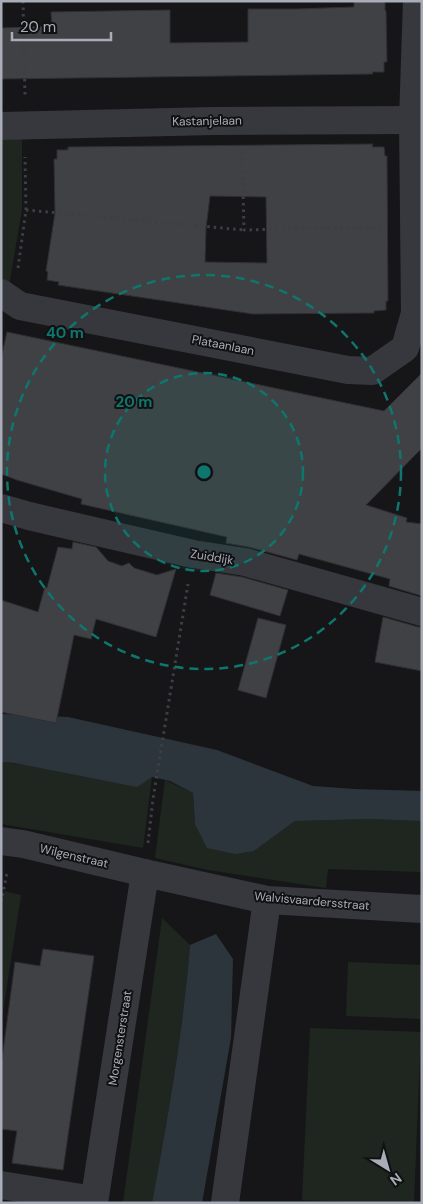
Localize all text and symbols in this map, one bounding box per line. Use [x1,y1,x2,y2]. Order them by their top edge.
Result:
scale bar [12,10,111,42]
text: 20 m [20,17,56,37]
street label: Kastanjelaan [172,112,242,130]
text: 40 m [46,323,84,343]
street label: Plataanlaan [190,331,256,359]
text: 20 m [116,392,152,412]
centre of rings [195,463,213,481]
street label: Zuiddijk [189,546,235,568]
street label: Wilgenstraat [38,840,110,872]
street label: Walvisvaardersstraat [254,888,371,914]
street label: Morgensterstraat [105,989,135,1087]
north arrow [363,1144,413,1194]
text: N [386,1169,405,1190]

